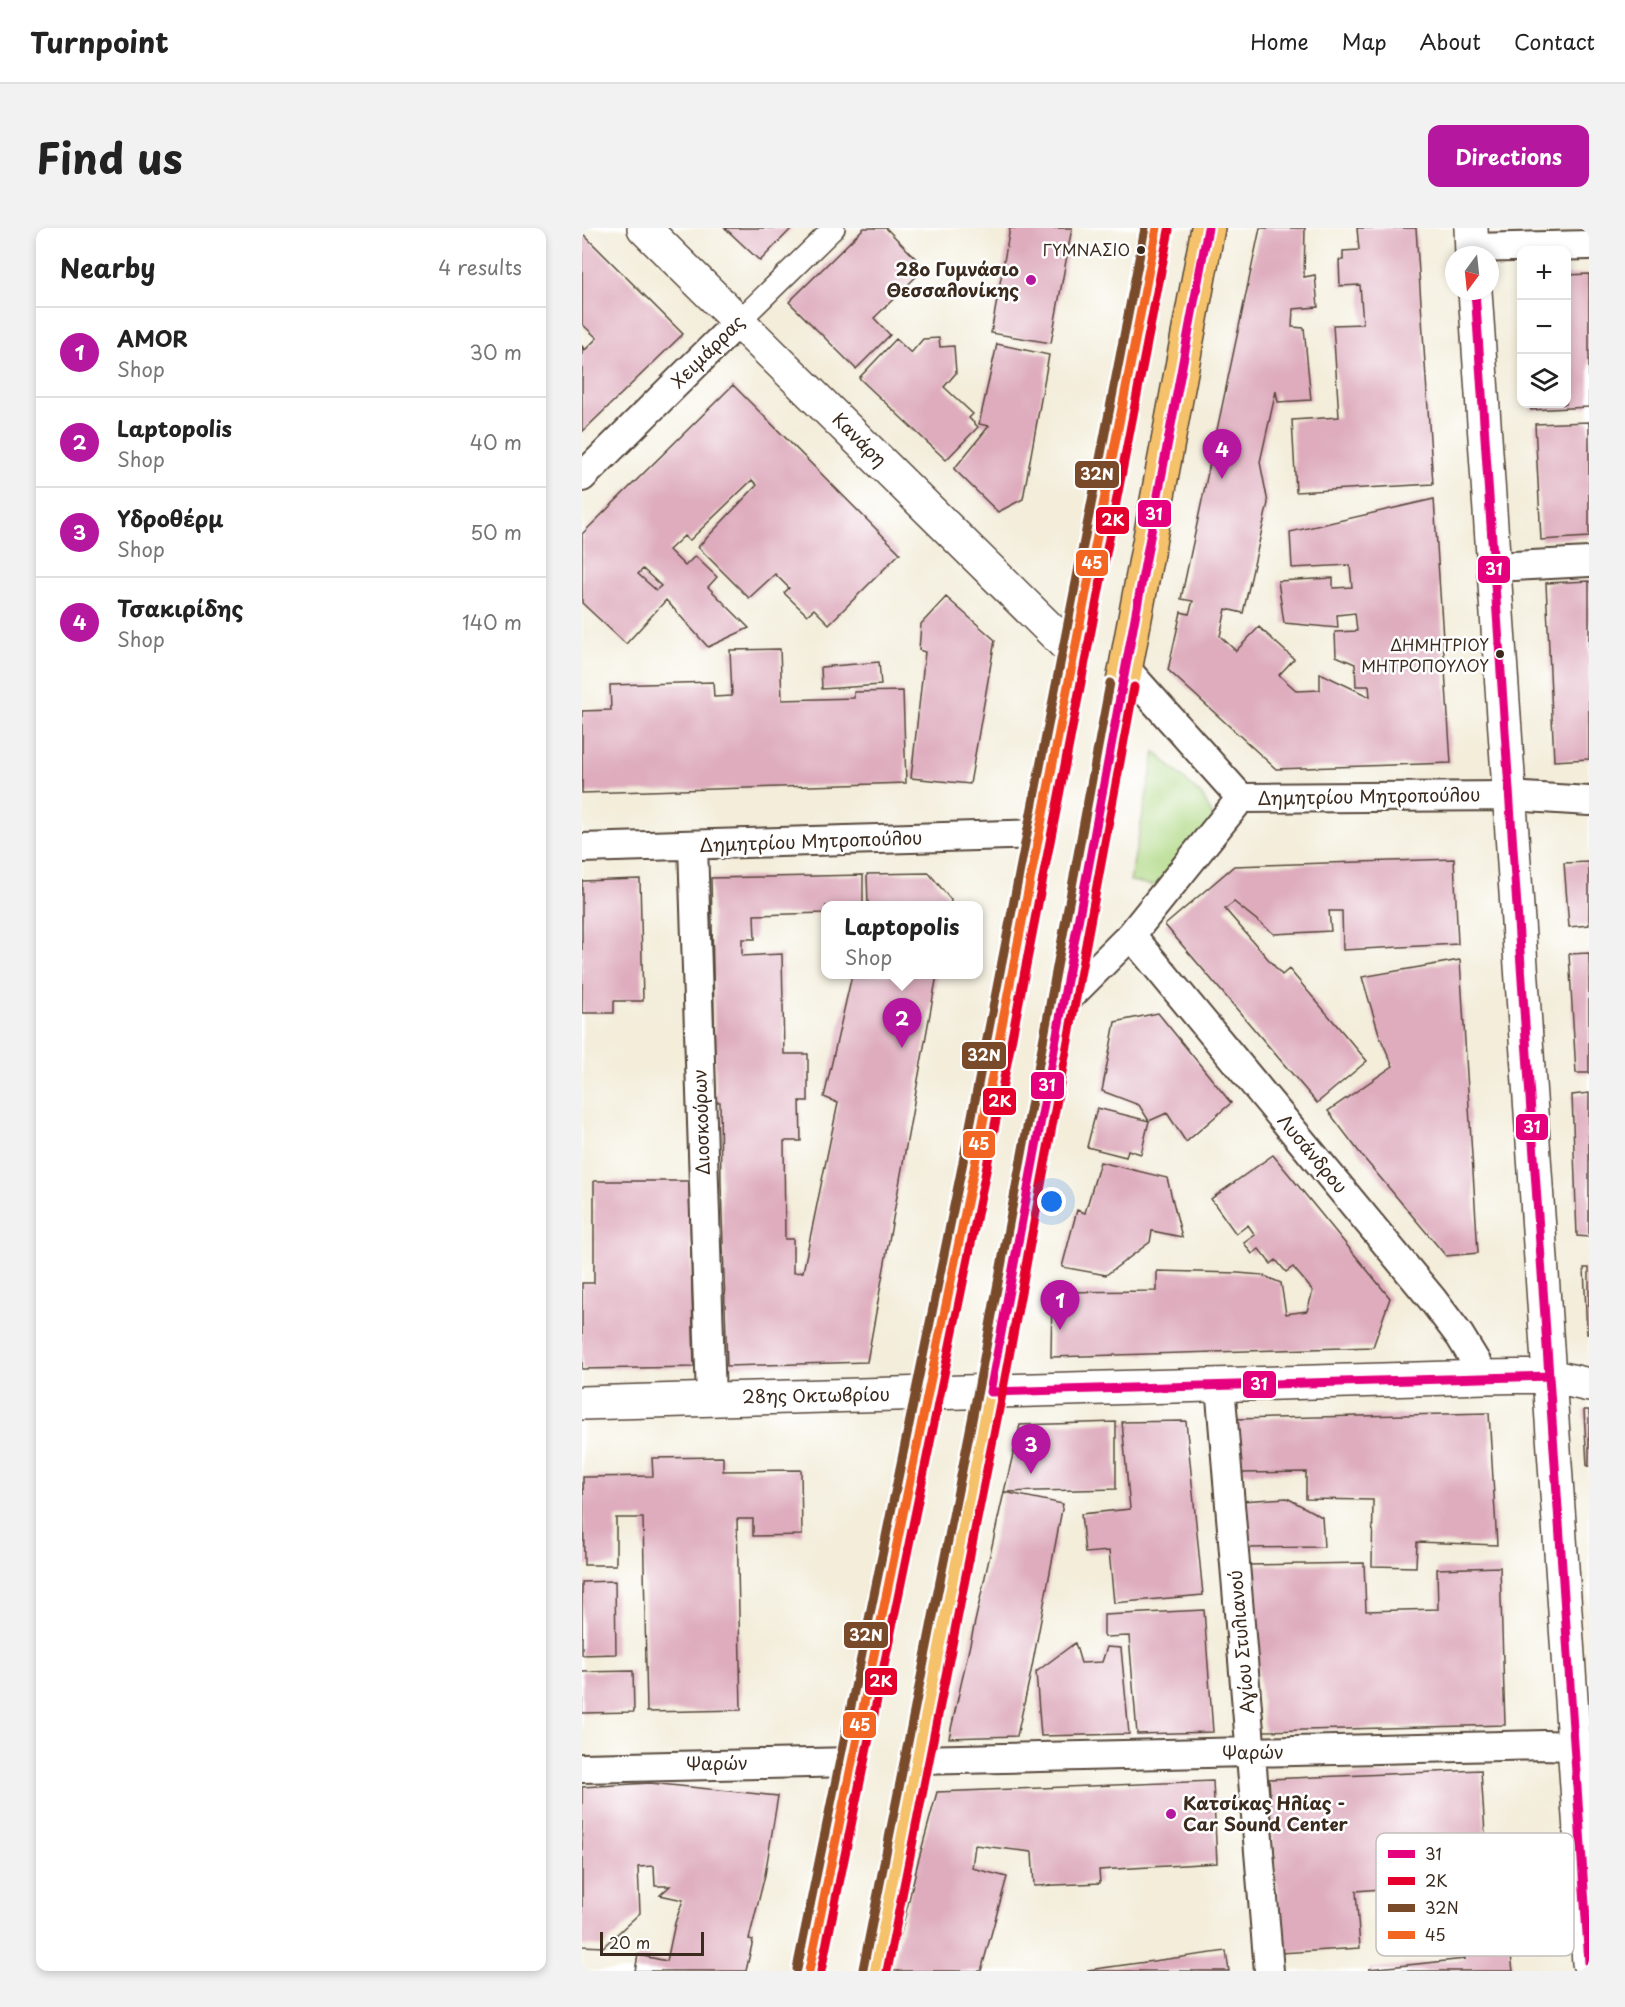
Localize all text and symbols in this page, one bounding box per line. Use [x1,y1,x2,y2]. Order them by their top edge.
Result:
text: Turnpoint [30,20,169,63]
text: Home [1250,25,1309,57]
text: Map [1342,25,1387,57]
text: About [1420,25,1481,57]
text: Contact [1514,25,1595,57]
text: Find us [36,125,183,188]
button: Directions [1428,125,1589,187]
place label: ΓΥΜΝΑΣΙΟ [1043,237,1130,261]
marker: ΓΥΜΝΑΣΙΟ [1135,244,1147,256]
north arrow [1445,246,1499,300]
map controls [1517,246,1571,408]
button: + [1517,246,1571,300]
text: Nearby [60,248,155,287]
text: 4 results [438,252,522,282]
place label: 28ο Γυμνάσιο Θεσσαλονίκης [886,255,1019,303]
marker: 28ο Γυμνάσιο Θεσσαλονίκης [1024,273,1038,287]
button: − [1517,300,1571,354]
street label: Χειμάρρας [664,308,750,394]
text: AMOR [117,321,188,354]
text: 1 [75,337,84,367]
text: 30 m [469,337,522,367]
text: Shop [117,354,165,384]
button: layers [1517,354,1571,408]
street label: Κανάρη [827,406,893,472]
text: Laptopolis [117,411,232,444]
text: 2 [72,427,87,457]
text: 40 m [470,427,522,457]
pin: 4 [1202,430,1242,479]
text: Shop [117,444,165,474]
line badge: 32Ν [1074,460,1120,489]
text: 32Ν [1080,461,1114,485]
line badge: 31 [1137,499,1172,528]
text: Υδροθέρμ [117,501,224,534]
text: 31 [1145,501,1163,525]
line badge: 2Κ [1095,506,1130,535]
text: 2Κ [1101,507,1125,531]
text: 3 [73,517,86,547]
text: 50 m [470,517,522,547]
text: Shop [117,534,165,564]
line badge: 45 [1075,549,1109,577]
text: 45 [1081,550,1103,574]
line badge: 31 [1477,555,1511,584]
text: 31 [1485,556,1503,580]
text: Τσακιρίδης [117,591,243,624]
text: 4 [73,607,86,637]
text: 140 m [462,607,522,637]
text: Shop [117,624,165,654]
place label: ΔΗΜΗΤΡΙΟΥ ΜΗΤΡΟΠΟΥΛΟΥ [1361,632,1489,677]
marker: ΔΗΜΗΤΡΙΟΥ ΜΗΤΡΟΠΟΥΛΟΥ [1494,648,1506,660]
street label: Δημητρίου Μητροπούλου [1257,780,1481,811]
street label: Δημητρίου Μητροπούλου [699,823,923,858]
popup [821,901,983,979]
text: Laptopolis [844,909,960,942]
text: Shop [844,942,892,972]
pin: 2 [882,998,922,1048]
line badge: 32Ν [961,1041,1007,1070]
text: 32Ν [967,1042,1001,1066]
street label: Διοσκούρων [685,1068,716,1176]
line badge: 31 [1030,1071,1065,1100]
text: 31 [1038,1072,1056,1096]
line badge: 2Κ [982,1087,1017,1116]
text: 2Κ [988,1088,1012,1112]
street label: Λυσάνδρου [1272,1107,1354,1199]
line badge: 31 [1515,1113,1549,1141]
text: 31 [1523,1114,1541,1138]
line badge: 45 [962,1130,996,1159]
text: 45 [968,1131,990,1155]
your location [1037,1187,1066,1216]
pin: 1 [1040,1280,1080,1330]
line badge: 31 [1242,1370,1277,1399]
text: 31 [1250,1371,1268,1395]
street label: 28ης Οκτωβρίου [742,1380,890,1409]
pin: 3 [1012,1424,1050,1474]
street label: Αγίου Στυλιανού [1221,1569,1260,1715]
line badge: 32Ν [843,1621,889,1649]
text: 32Ν [849,1622,883,1646]
line badge: 2Κ [864,1667,898,1696]
text: 2Κ [869,1668,893,1692]
line badge: 45 [842,1711,877,1739]
text: 45 [849,1712,871,1736]
street label: Ψαρών [1222,1737,1284,1766]
street label: Ψαρών [686,1748,748,1777]
place label: Κατσίκας Ηλίας - Car Sound Center [1183,1789,1349,1837]
marker: Κατσίκας Ηλίας - Car Sound Center [1164,1807,1178,1821]
legend [1376,1833,1574,1956]
text: 31 [1425,1841,1442,1865]
text: 2Κ [1425,1868,1448,1892]
text: 32Ν [1425,1895,1459,1919]
text: 45 [1425,1922,1445,1946]
scale bar [600,1929,704,1956]
text: 20 m [609,1930,650,1954]

